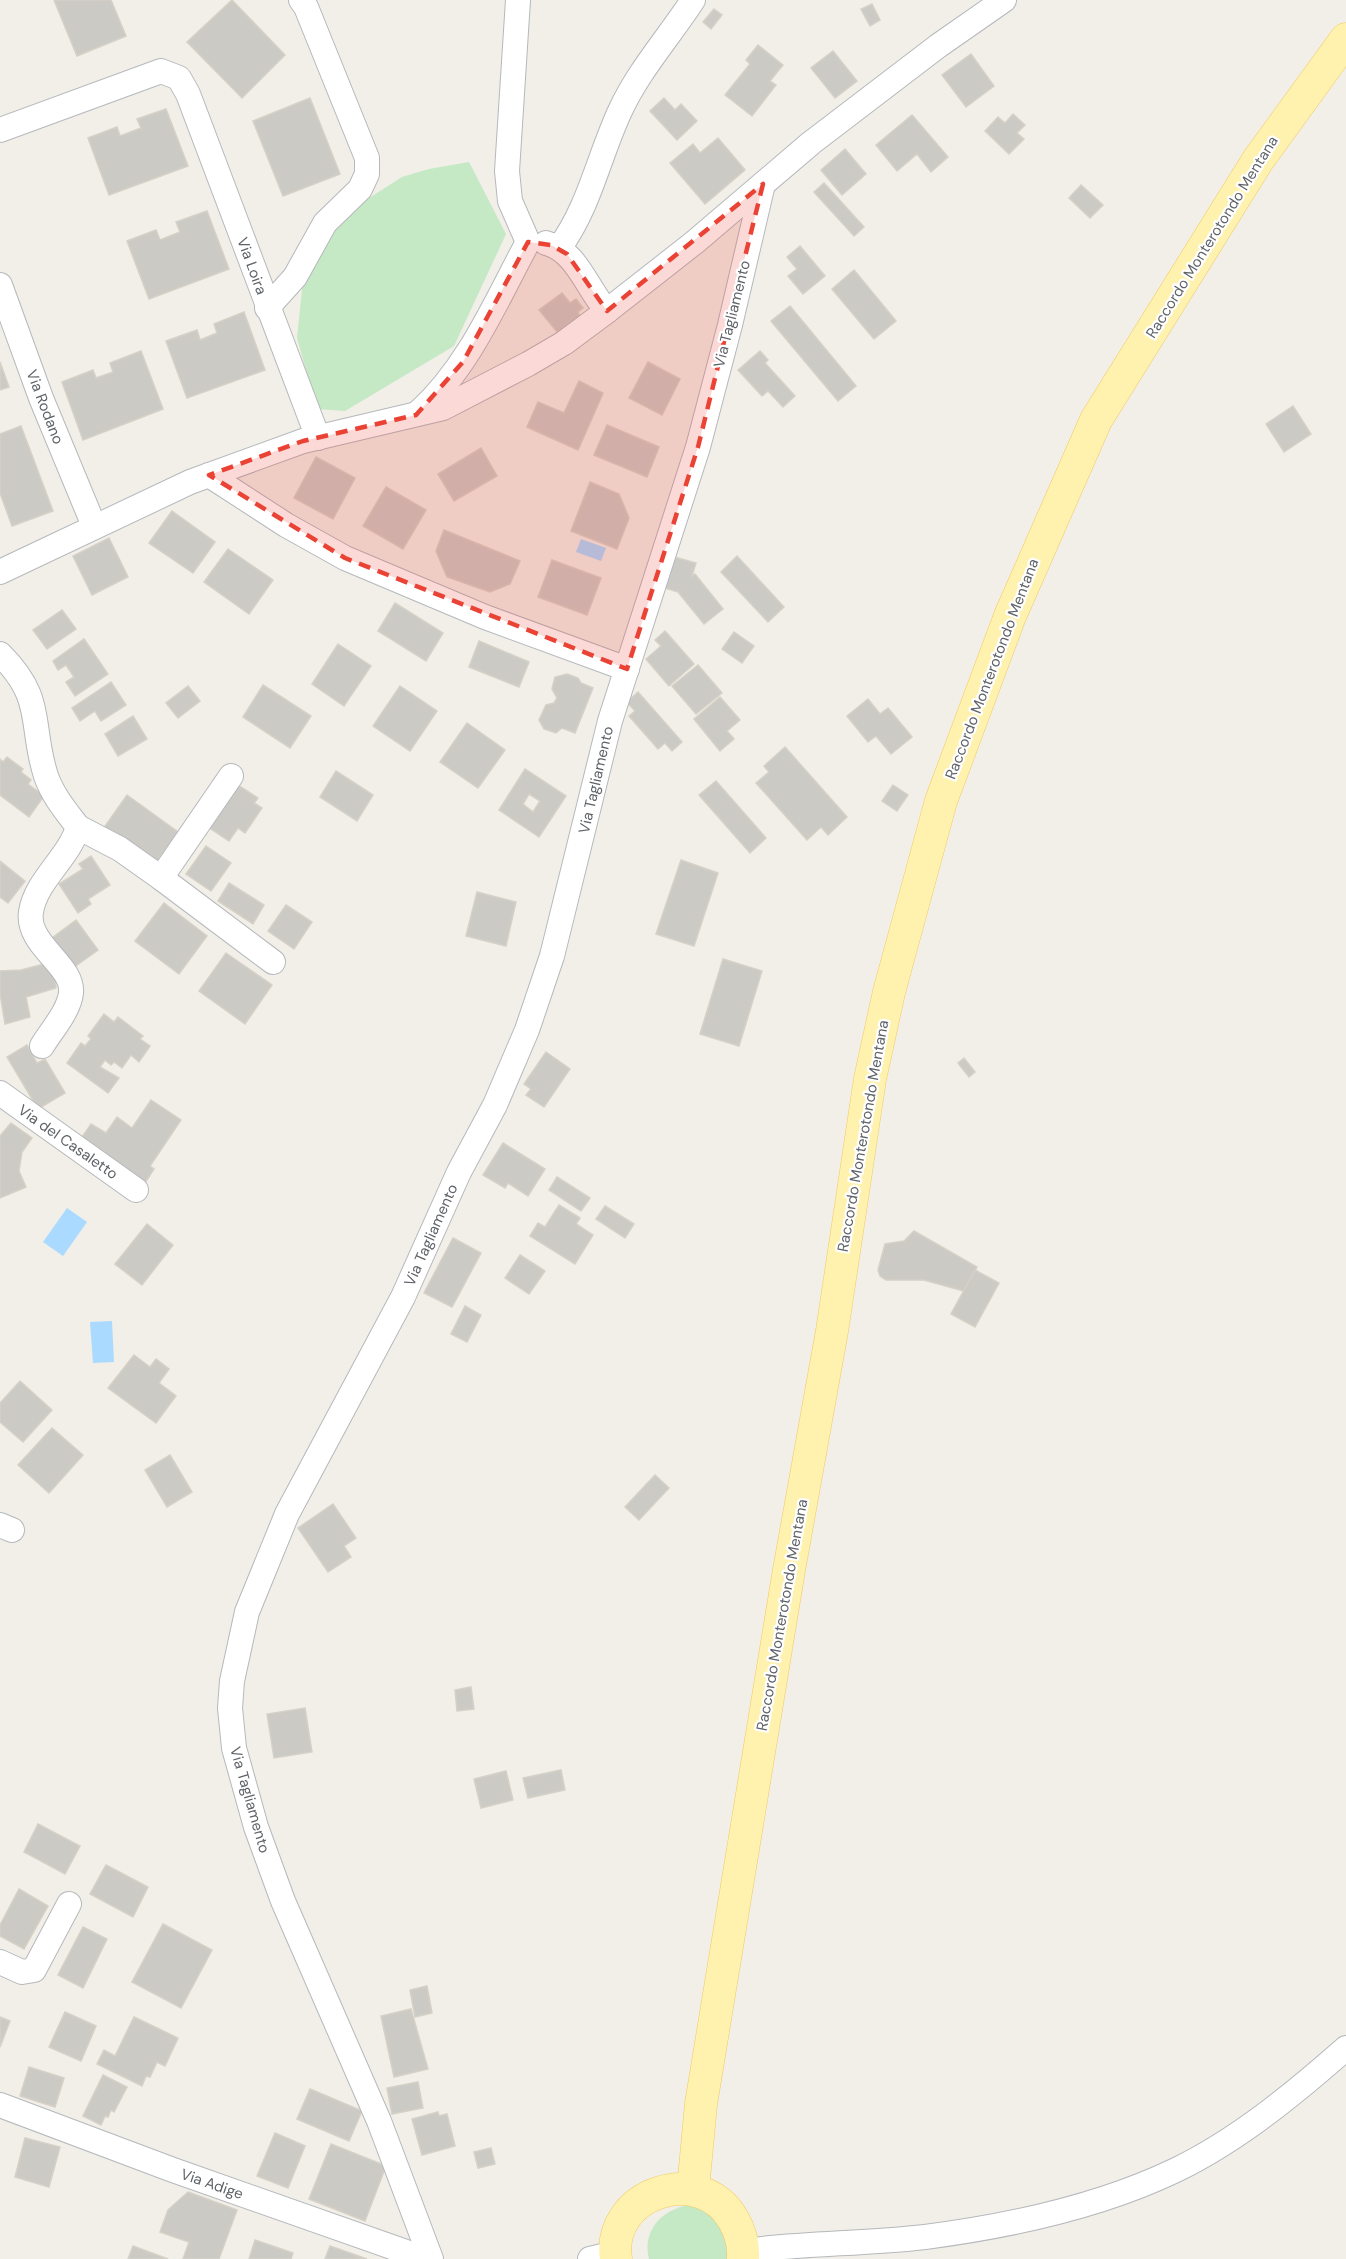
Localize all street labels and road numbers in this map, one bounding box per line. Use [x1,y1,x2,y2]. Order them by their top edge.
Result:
street label: Raccordo Monterotondo Mentana [1141,132,1283,342]
street label: Via Loira [232,235,272,297]
street label: Via Tagliamento [709,258,755,370]
street label: Via Rodano [22,367,68,447]
street label: Raccordo Monterotondo Mentana [941,556,1043,782]
street label: Via Tagliamento [574,724,618,836]
street label: Raccordo Monterotondo Mentana [833,1019,893,1253]
street label: Via del Casaletto [14,1100,122,1184]
street label: Via Tagliamento [400,1181,463,1289]
street label: Raccordo Monterotondo Mentana [752,1498,812,1732]
street label: Via Tagliamento [225,1744,275,1856]
street label: Via Adige [178,2164,246,2204]

